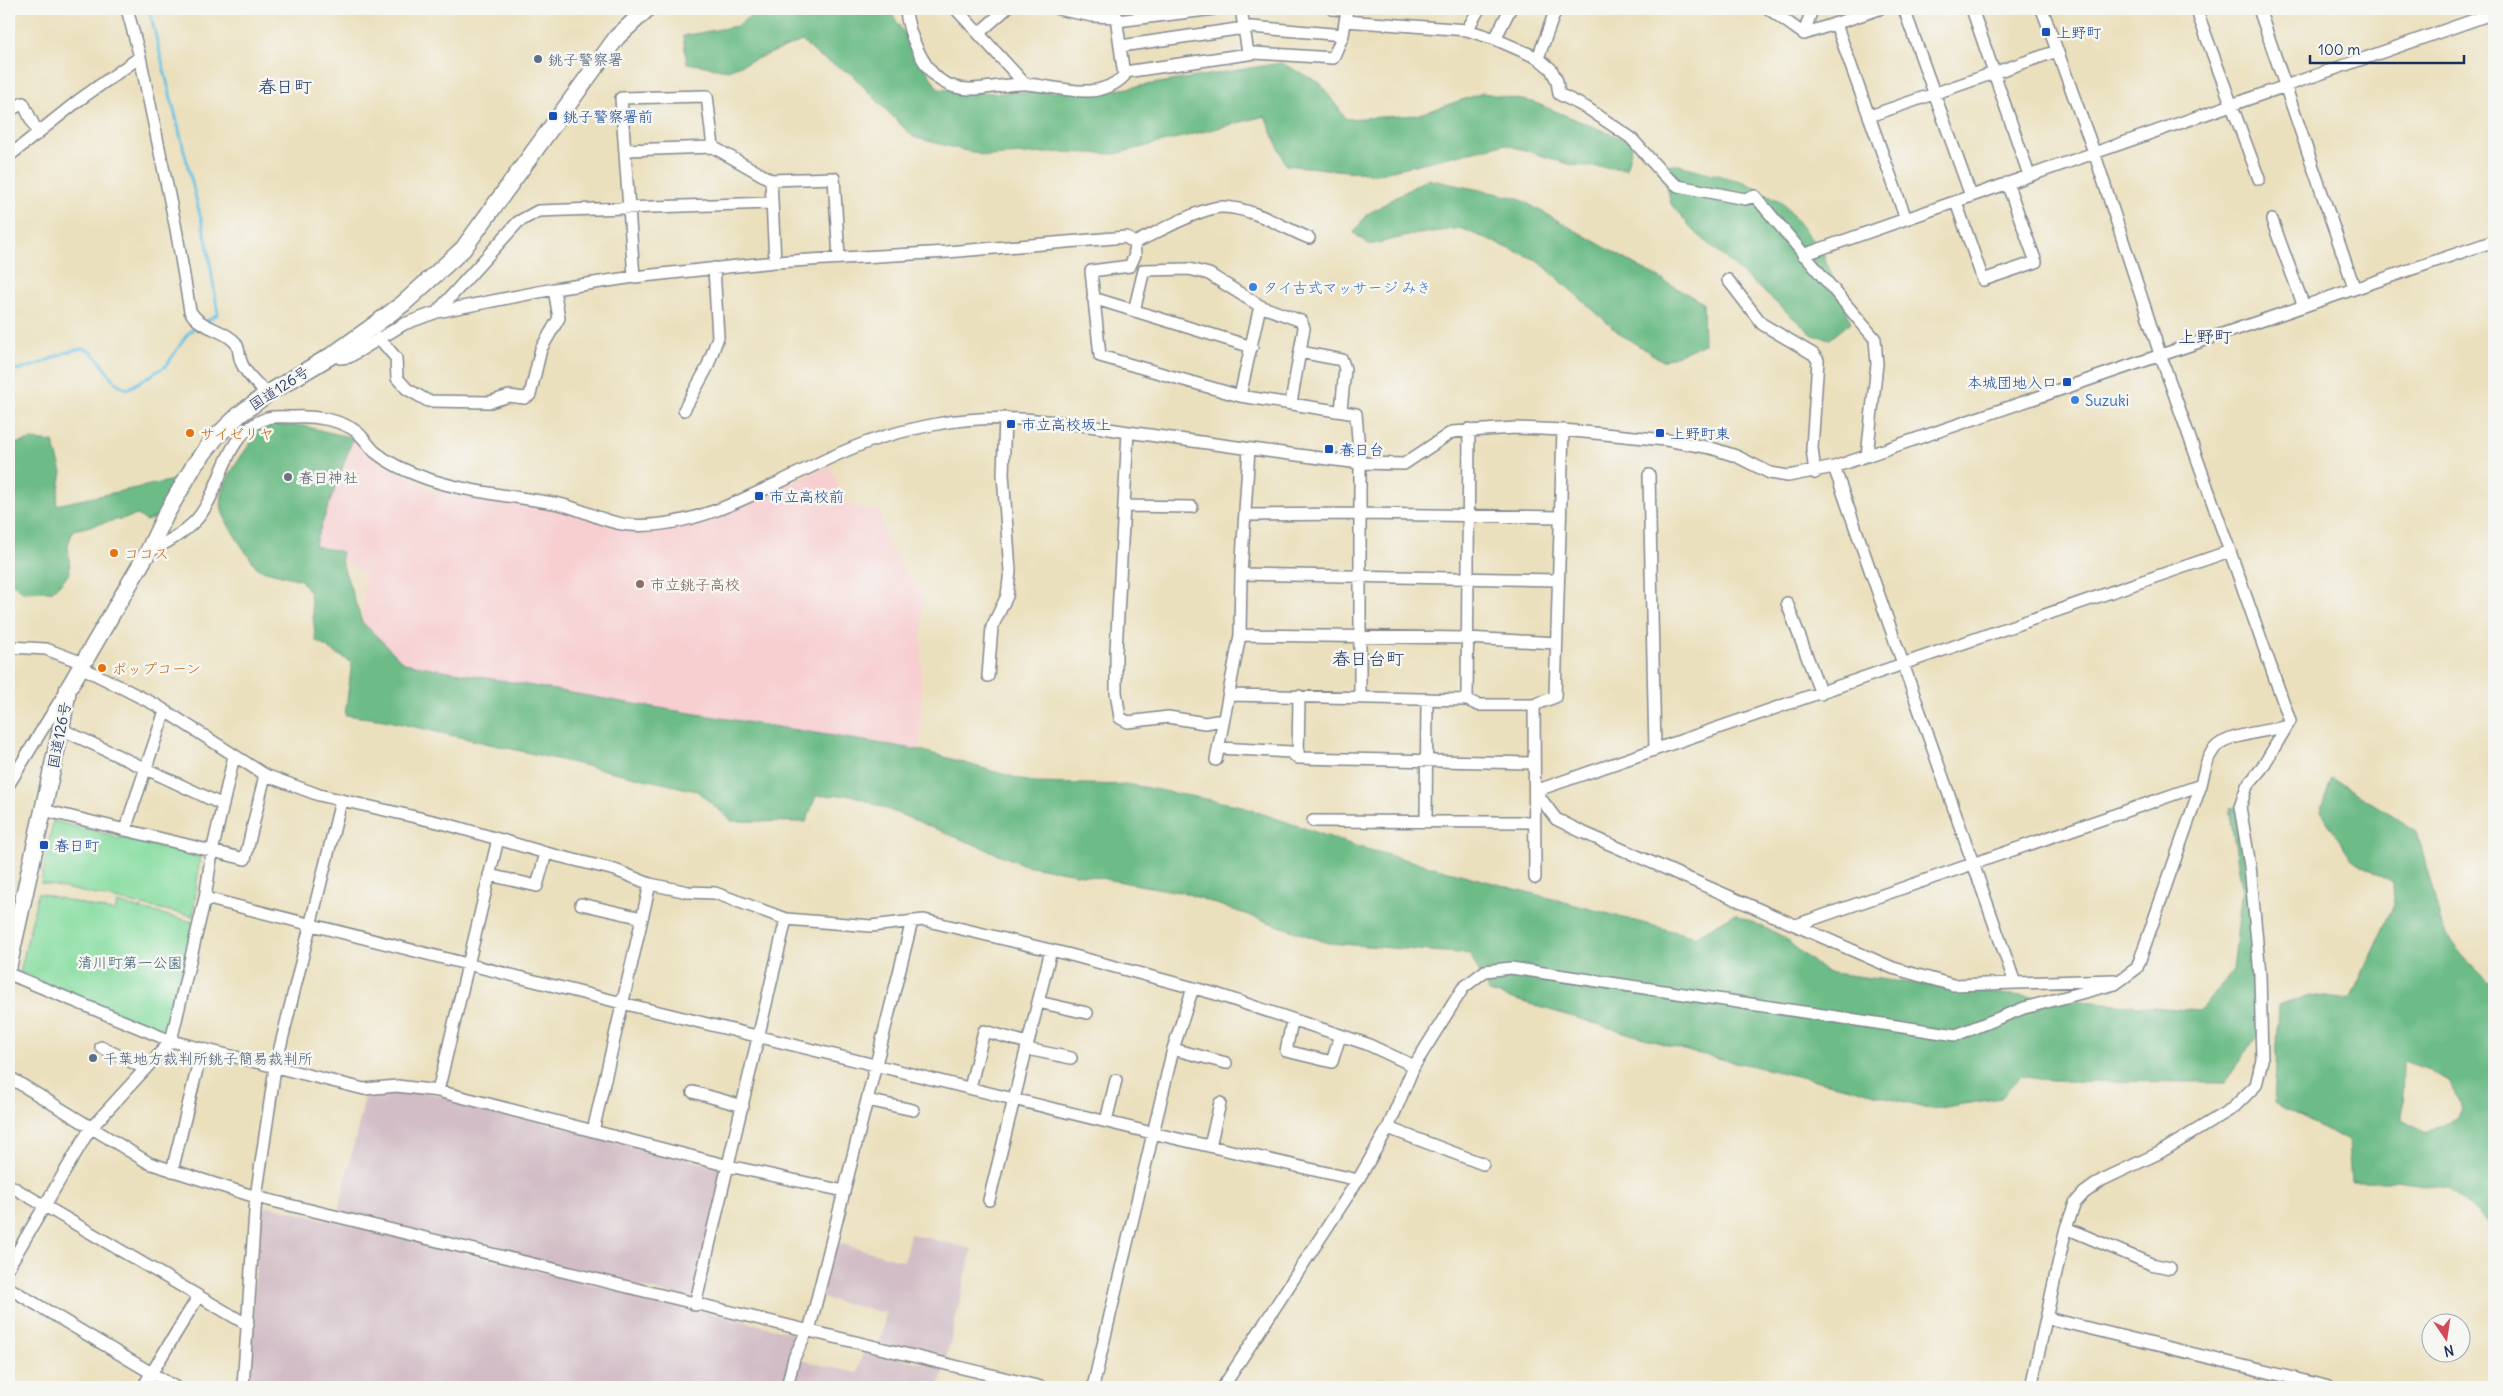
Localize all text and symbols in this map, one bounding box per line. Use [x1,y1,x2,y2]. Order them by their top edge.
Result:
place label: 上野町 [2056,23,2102,42]
marker: 上野町 [2040,26,2052,38]
scale bar [2310,32,2464,64]
text: 100 m [2318,40,2360,59]
place label: 銚子警察署 [548,50,623,69]
marker: 銚子警察署 [532,53,544,65]
district label: 春日町 [258,75,312,98]
place label: 銚子警察署前 [563,107,653,126]
marker: 銚子警察署前 [547,110,559,122]
place label: タイ古式マッサージ みき [1263,278,1431,297]
marker: タイ古式マッサージ みき [1247,281,1259,293]
district label: 上野町 [2178,325,2232,348]
street label: 国道126号 [245,362,313,414]
place label: 本城団地入口 [1967,373,2057,392]
marker: 本城団地入口 [2061,376,2073,388]
place label: Suzuki [2085,391,2129,410]
marker: Suzuki [2069,394,2081,406]
place label: 市立高校坂上 [1021,415,1111,434]
marker: 市立高校坂上 [1005,418,1017,430]
place label: サイゼリヤ [200,424,274,443]
place label: 上野町東 [1670,424,1730,443]
marker: サイゼリヤ [184,427,196,439]
marker: 上野町東 [1654,427,1666,439]
place label: 春日台 [1339,440,1384,459]
marker: 春日台 [1323,443,1335,455]
place label: 春日神社 [298,468,358,487]
marker: 春日神社 [282,471,294,483]
place label: 市立高校前 [769,487,844,506]
marker: 市立高校前 [753,490,765,502]
place label: ココス [124,544,169,563]
marker: ココス [108,547,120,559]
place label: 市立銚子高校 [650,575,740,594]
marker: 市立銚子高校 [634,578,646,590]
district label: 春日台町 [1332,647,1404,670]
place label: ポップコーン [112,659,201,678]
marker: ポップコーン [96,662,108,674]
street label: 国道126号 [43,700,75,770]
place label: 春日町 [54,836,100,855]
marker: 春日町 [38,839,50,851]
park label: 清川町第一公園 [77,953,183,972]
place label: 千葉地方裁判所銚子簡易裁判所 [103,1049,313,1068]
marker: 千葉地方裁判所銚子簡易裁判所 [87,1052,99,1064]
north arrow [2420,1314,2470,1364]
text: N [2442,1341,2456,1361]

